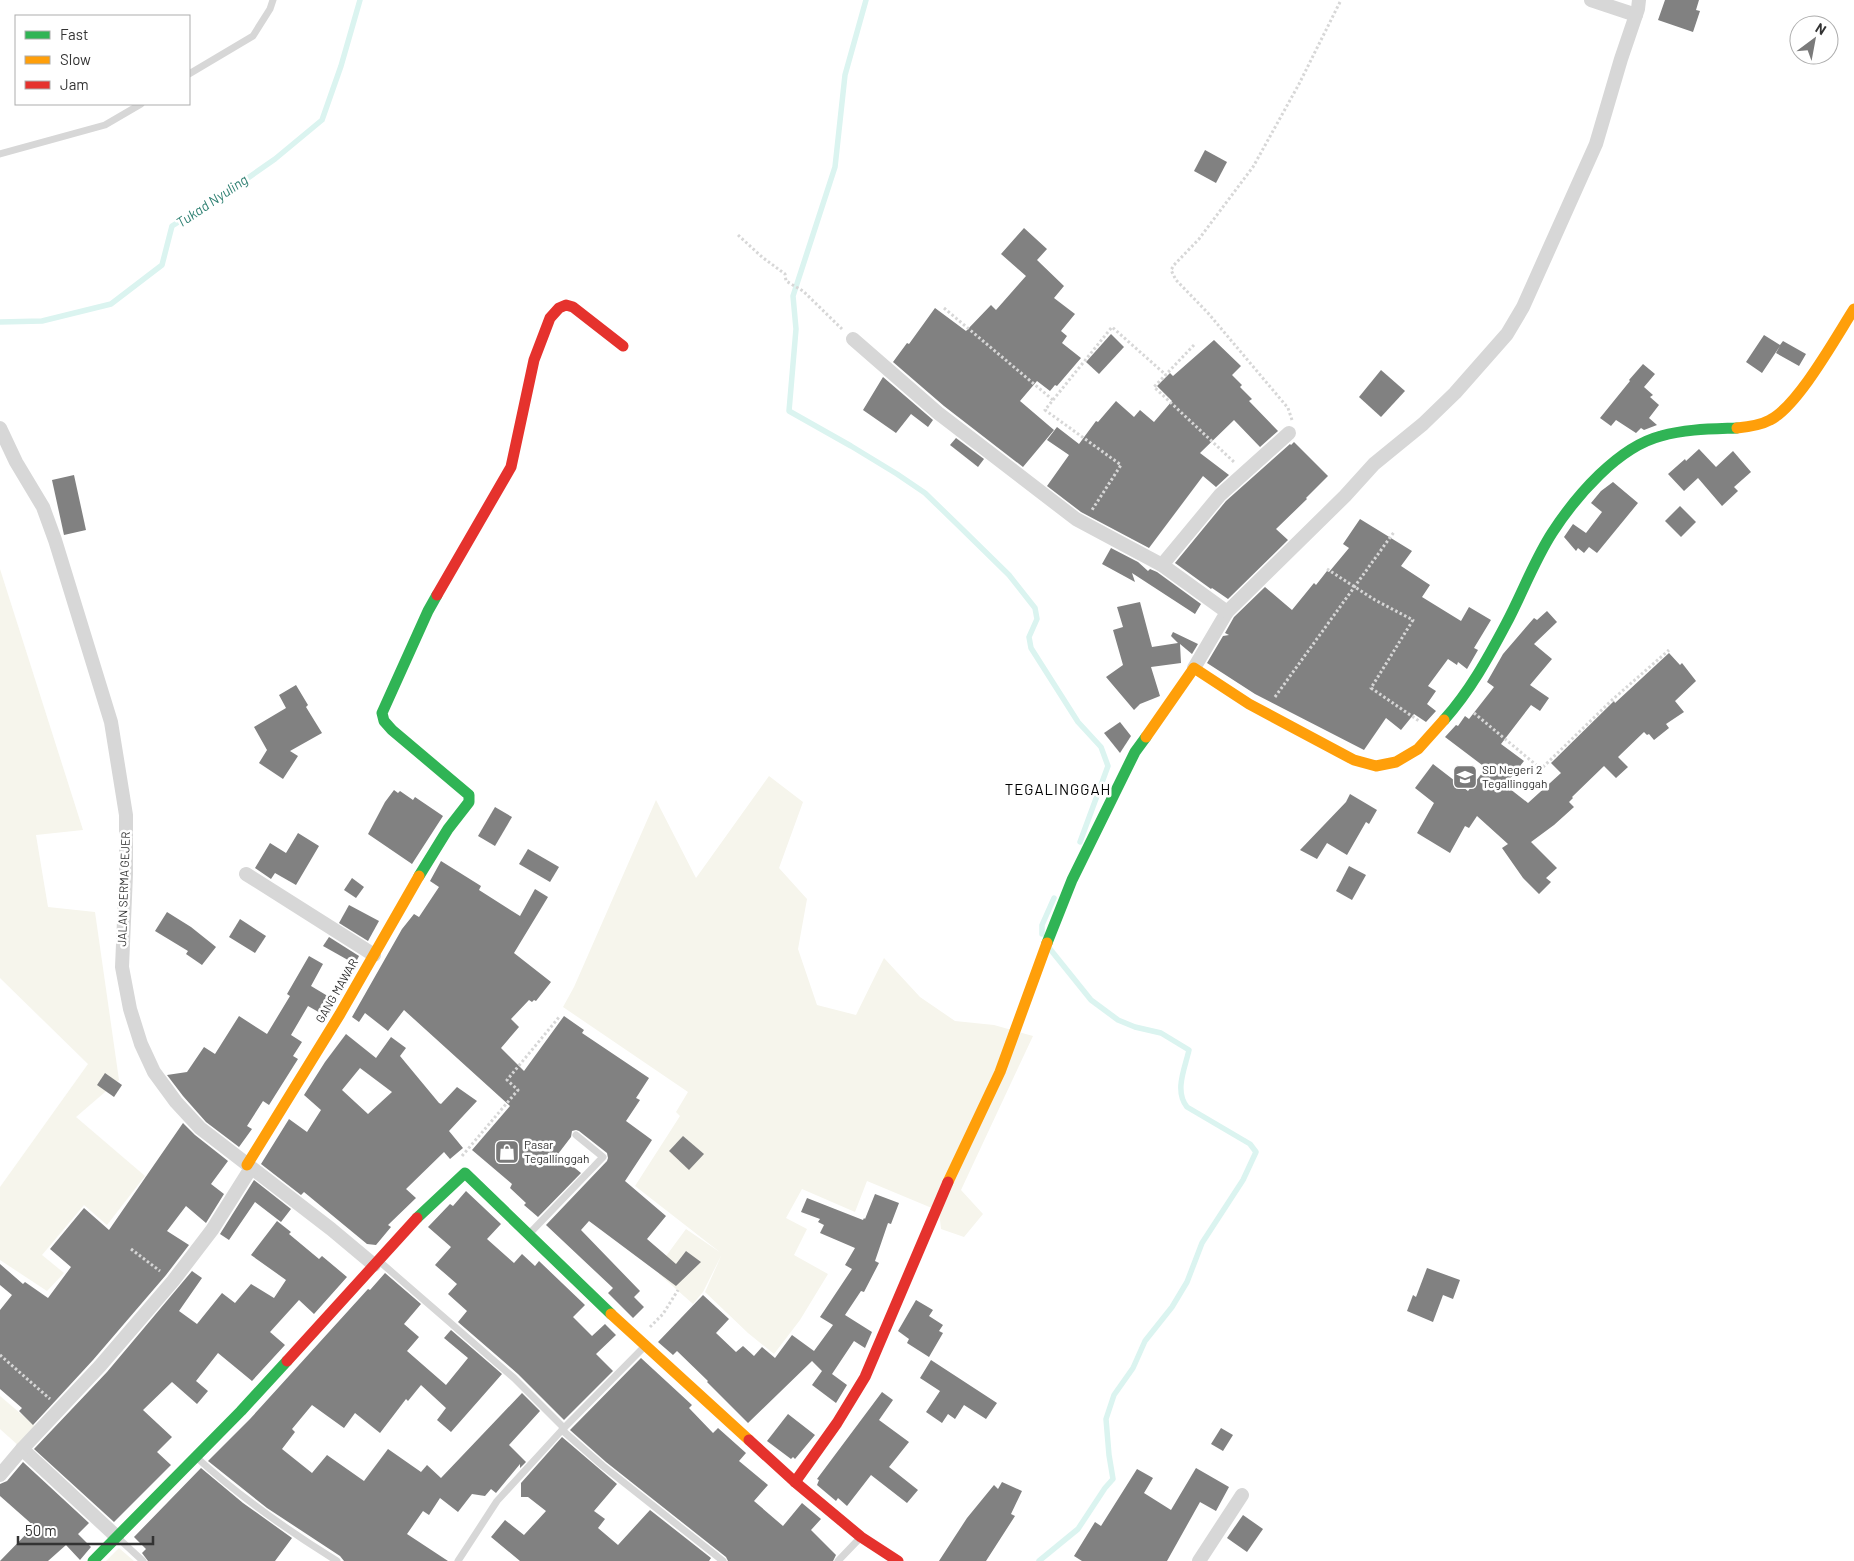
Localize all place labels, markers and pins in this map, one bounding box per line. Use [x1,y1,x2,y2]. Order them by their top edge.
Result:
place label: SD Negeri 2 Tegallinggah [1482,762,1547,790]
school or university icon: SD Negeri 2 Tegallinggah [1452,764,1478,790]
place label: Pasar Tegallinggah [524,1137,589,1165]
shop icon: Pasar Tegallinggah [494,1139,520,1165]

